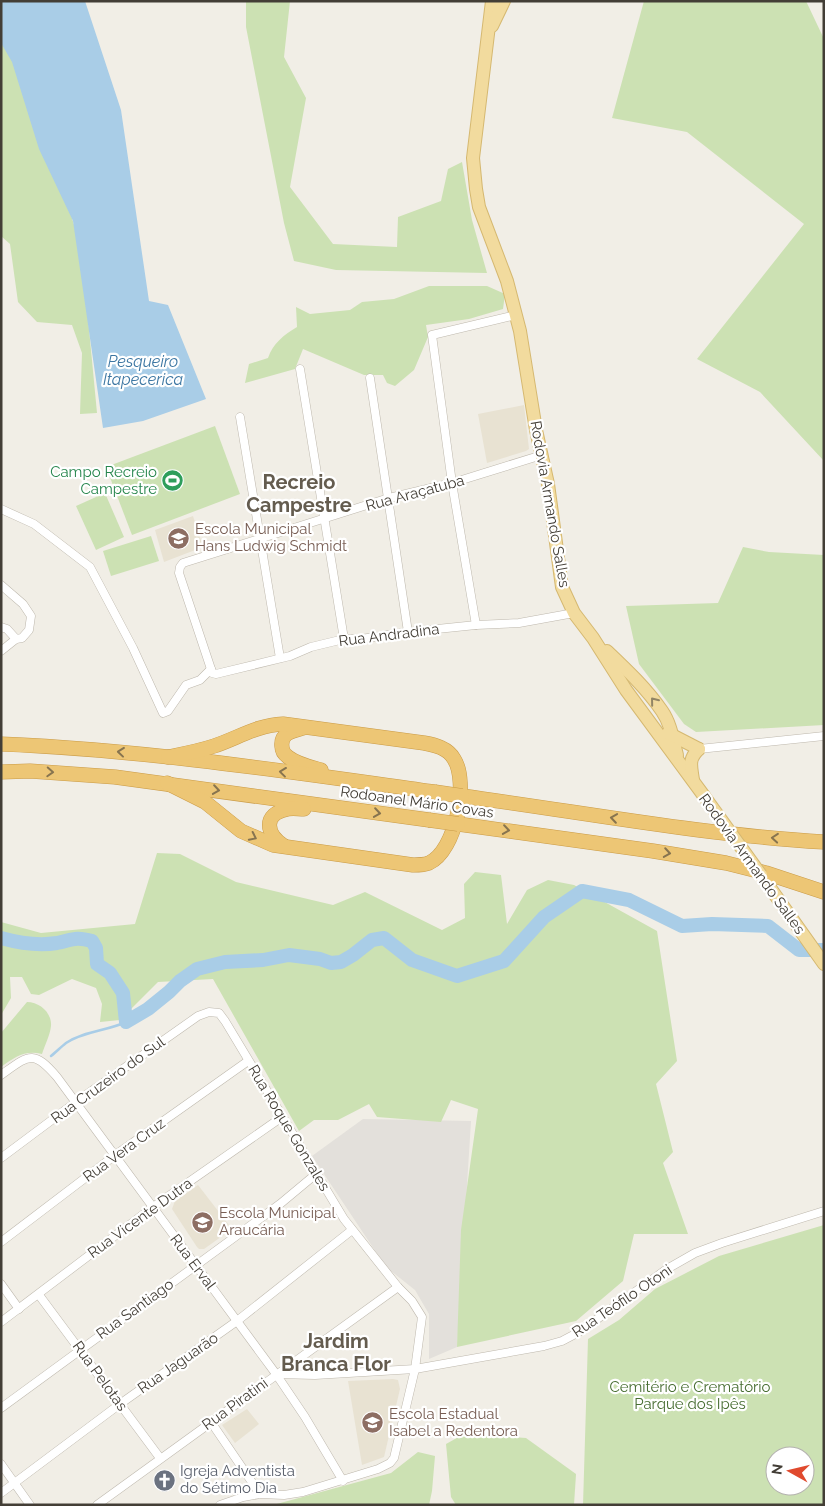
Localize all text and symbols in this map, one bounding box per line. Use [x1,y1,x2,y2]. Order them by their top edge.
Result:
water label: Pesqueiro Itapecerica [103,352,184,389]
street label: Rodovia Armando Salles [526,419,574,589]
place label: Campo Recreio Campestre [50,463,157,498]
sports icon: Campo Recreio Campestre [161,469,185,493]
district label: Recreio Campestre [246,470,352,517]
street label: Rua Araçatuba [364,471,466,515]
place label: Escola Municipal Hans Ludwig Schmidt [195,520,347,555]
school or university icon: Escola Municipal Hans Ludwig Schmidt [167,526,191,550]
street label: Rua Andradina [338,620,440,650]
one-way arrow [652,698,660,707]
one-way arrow [117,747,125,758]
one-way arrow [46,767,54,778]
one-way arrow [278,767,286,778]
street label: Rodoanel Mário Covas [339,782,495,822]
one-way arrow [212,784,220,795]
street label: Rodovia Armando Salles [695,790,809,938]
one-way arrow [372,807,381,817]
one-way arrow [610,813,618,824]
one-way arrow [501,825,510,835]
one-way arrow [248,830,257,841]
one-way arrow [771,833,779,844]
one-way arrow [662,847,671,857]
street label: Rua Cruzeiro do Sul [48,1032,169,1127]
street label: Rua Roque Gonzales [244,1062,334,1194]
street label: Rua Vera Cruz [79,1114,169,1186]
street label: Rua Vicente Dutra [84,1174,196,1262]
place label: Escola Municipal Araucária [219,1204,337,1239]
school or university icon: Escola Municipal Araucária [191,1210,215,1234]
street label: Rua Erval [166,1231,220,1294]
street label: Rua Teófilo Otoni [569,1261,675,1341]
street label: Rua Santiago [93,1275,177,1343]
street label: Rua Jaguarão [134,1329,222,1397]
district label: Jardim Branca Flor [281,1329,391,1376]
street label: Rua Pelotas [69,1338,131,1414]
street label: Rua Piratini [199,1374,271,1434]
park label: Cemitério e Crematório Parque dos Ipês [609,1378,771,1413]
place label: Escola Estadual Isabel a Redentora [389,1405,518,1440]
school or university icon: Escola Estadual Isabel a Redentora [361,1411,385,1435]
north arrow [765,1446,815,1496]
place label: Igreja Adventista do Sétimo Dia [180,1462,295,1497]
text: N [768,1463,786,1476]
church icon: Igreja Adventista do Sétimo Dia [152,1468,176,1492]

